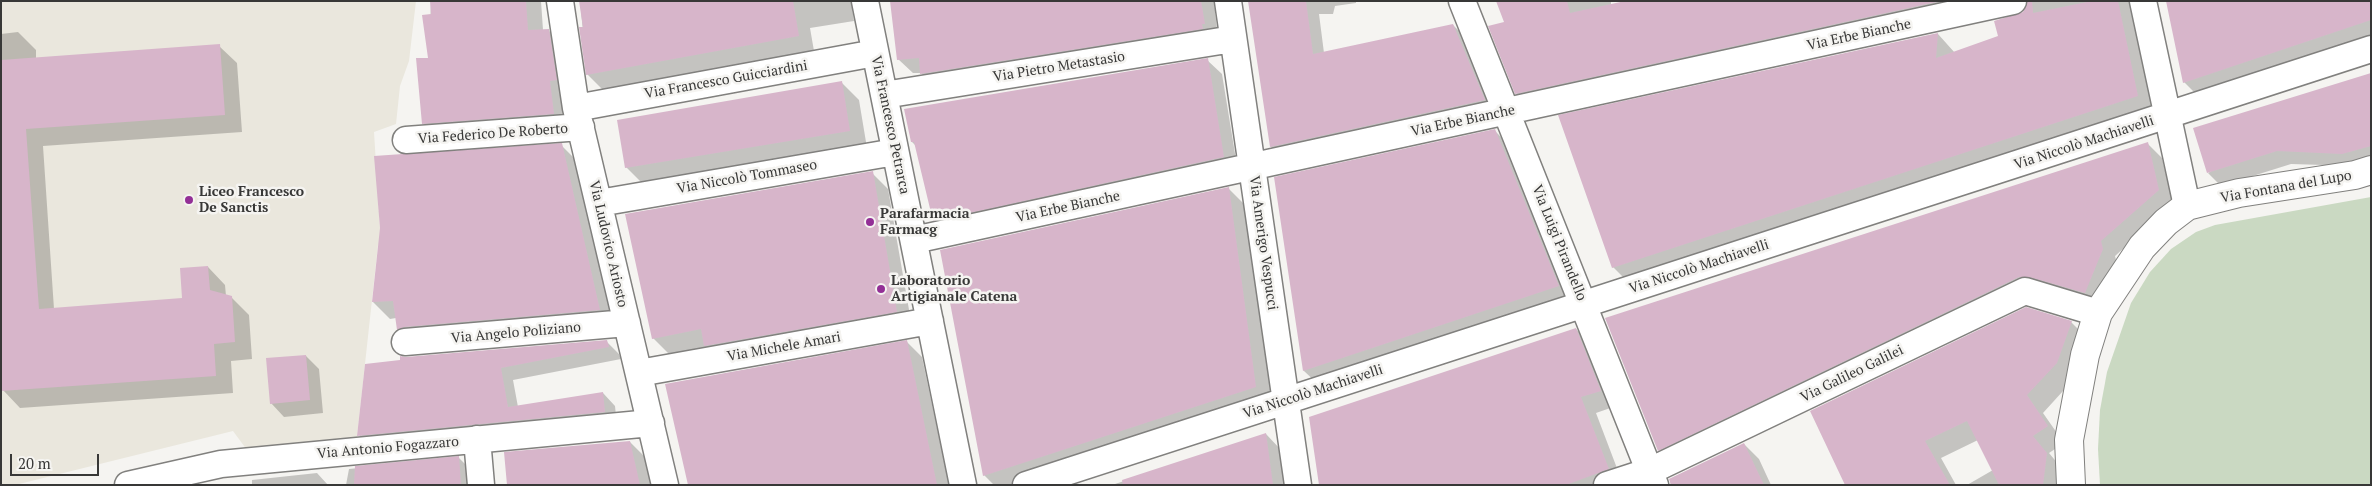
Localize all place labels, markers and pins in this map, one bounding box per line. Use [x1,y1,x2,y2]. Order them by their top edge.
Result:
place label: Liceo Francesco De Sanctis [199,184,304,216]
marker: Liceo Francesco De Sanctis [183,194,195,206]
place label: Parafarmacia Farmacg [880,206,969,238]
marker: Parafarmacia Farmacg [864,216,876,228]
place label: Laboratorio Artigianale Catena [891,273,1017,306]
marker: Laboratorio Artigianale Catena [875,283,887,295]

